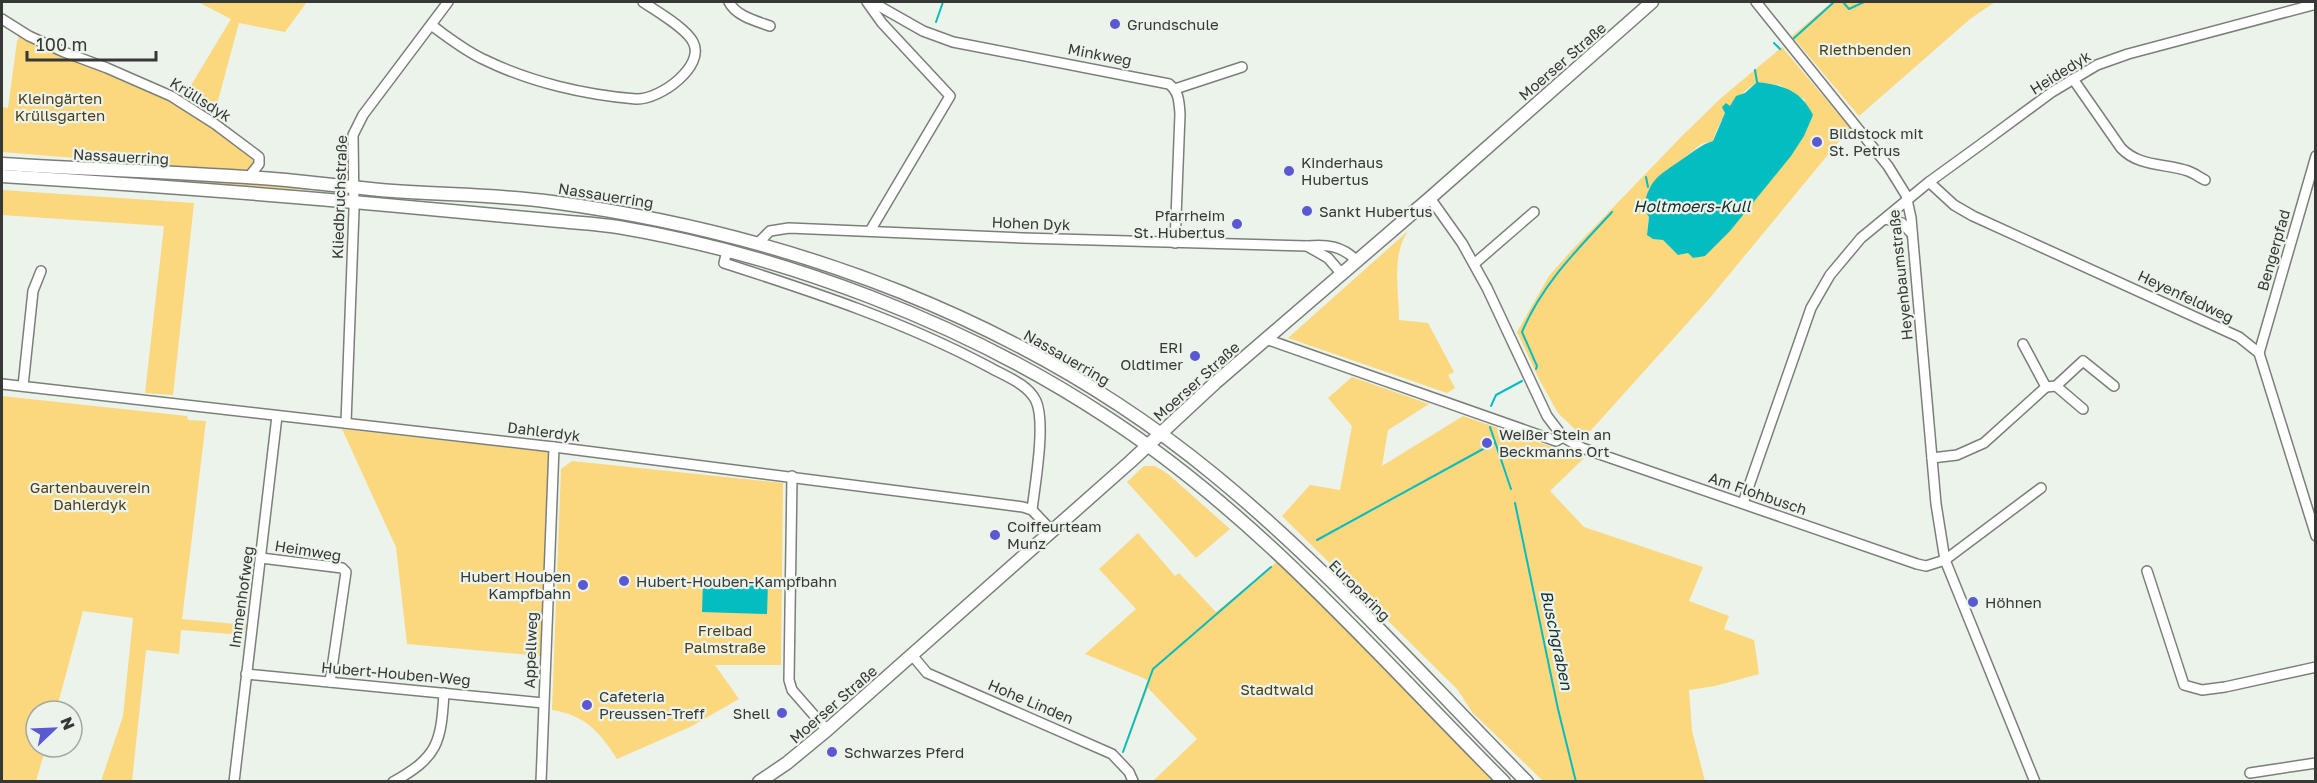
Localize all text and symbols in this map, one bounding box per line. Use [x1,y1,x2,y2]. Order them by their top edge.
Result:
place label: Grundschule [1127,15,1219,33]
marker: Grundschule [1108,17,1122,31]
street label: Moerser Straße [1515,18,1609,104]
scale bar [27,24,156,62]
text: 100 m [36,33,87,55]
street label: Minkweg [1067,39,1133,69]
park label: Riethbenden [1819,40,1911,58]
street label: Heidedyk [2026,46,2094,98]
street label: Krüllsdyk [167,73,235,125]
park label: Kleingärten Krüllsgarten [15,89,105,124]
place label: Bildstock mit St. Petrus [1829,124,1924,159]
street label: Kliedbruchstraße [328,134,350,259]
marker: Bildstock mit St. Petrus [1810,135,1824,149]
street label: Nassauerring [72,144,170,168]
place label: Kinderhaus Hubertus [1301,153,1383,188]
marker: Kinderhaus Hubertus [1282,164,1296,178]
street label: Nassauerring [557,179,655,211]
water label: Holtmoers-Kull [1633,196,1752,216]
place label: Sankt Hubertus [1319,202,1432,220]
marker: Sankt Hubertus [1300,204,1314,218]
place label: Pfarrheim St. Hubertus [1133,206,1225,241]
street label: Bengerpfad [2253,207,2293,293]
street label: Heyenbaumstraße [1884,208,1916,341]
street label: Hohen Dyk [991,213,1071,233]
marker: Pfarrheim St. Hubertus [1230,217,1244,231]
street label: Heyenfeldweg [2135,266,2237,326]
street label: Nassauerring [1021,325,1113,389]
street label: Moerser Straße [1149,337,1243,424]
place label: ERI Oldtimer [1120,338,1183,373]
marker: ERI Oldtimer [1188,349,1202,363]
street label: Dahlerdyk [506,418,582,444]
place label: Weißer Stein an Beckmanns Ort [1499,425,1611,460]
marker: Weißer Stein an Beckmanns Ort [1480,436,1494,450]
street label: Am Flohbusch [1707,468,1809,518]
park label: Gartenbauverein Dahlerdyk [30,478,150,513]
place label: Coiffeurteam Munz [1007,517,1102,552]
marker: Coiffeurteam Munz [988,528,1002,542]
street label: Heimweg [273,536,343,564]
street label: Immenhofweg [225,545,257,649]
street label: Europaring [1326,556,1394,624]
place label: Hubert Houben Kampfbahn [460,567,571,602]
place label: Hubert-Houben-Kampfbahn [636,572,837,590]
marker: Hubert-Houben-Kampfbahn [617,574,631,588]
marker: Hubert Houben Kampfbahn [576,578,590,592]
water label: Buschgraben [1537,588,1578,693]
place label: Höhnen [1985,593,2042,611]
marker: Höhnen [1966,595,1980,609]
street label: Appellweg [520,611,540,689]
park label: Freibad Palmstraße [684,621,766,656]
street label: Hubert-Houben-Weg [320,657,472,689]
street label: Moerser Straße [786,661,880,747]
street label: Hohe Linden [986,675,1076,727]
park label: Stadtwald [1240,680,1314,698]
place label: Cafeteria Preussen-Treff [599,687,705,722]
marker: Cafeteria Preussen-Treff [580,698,594,712]
north arrow [24,699,84,759]
place label: Shell [733,704,770,722]
marker: Shell [775,706,789,720]
text: N [56,714,79,733]
place label: Schwarzes Pferd [844,743,964,761]
marker: Schwarzes Pferd [825,745,839,759]

